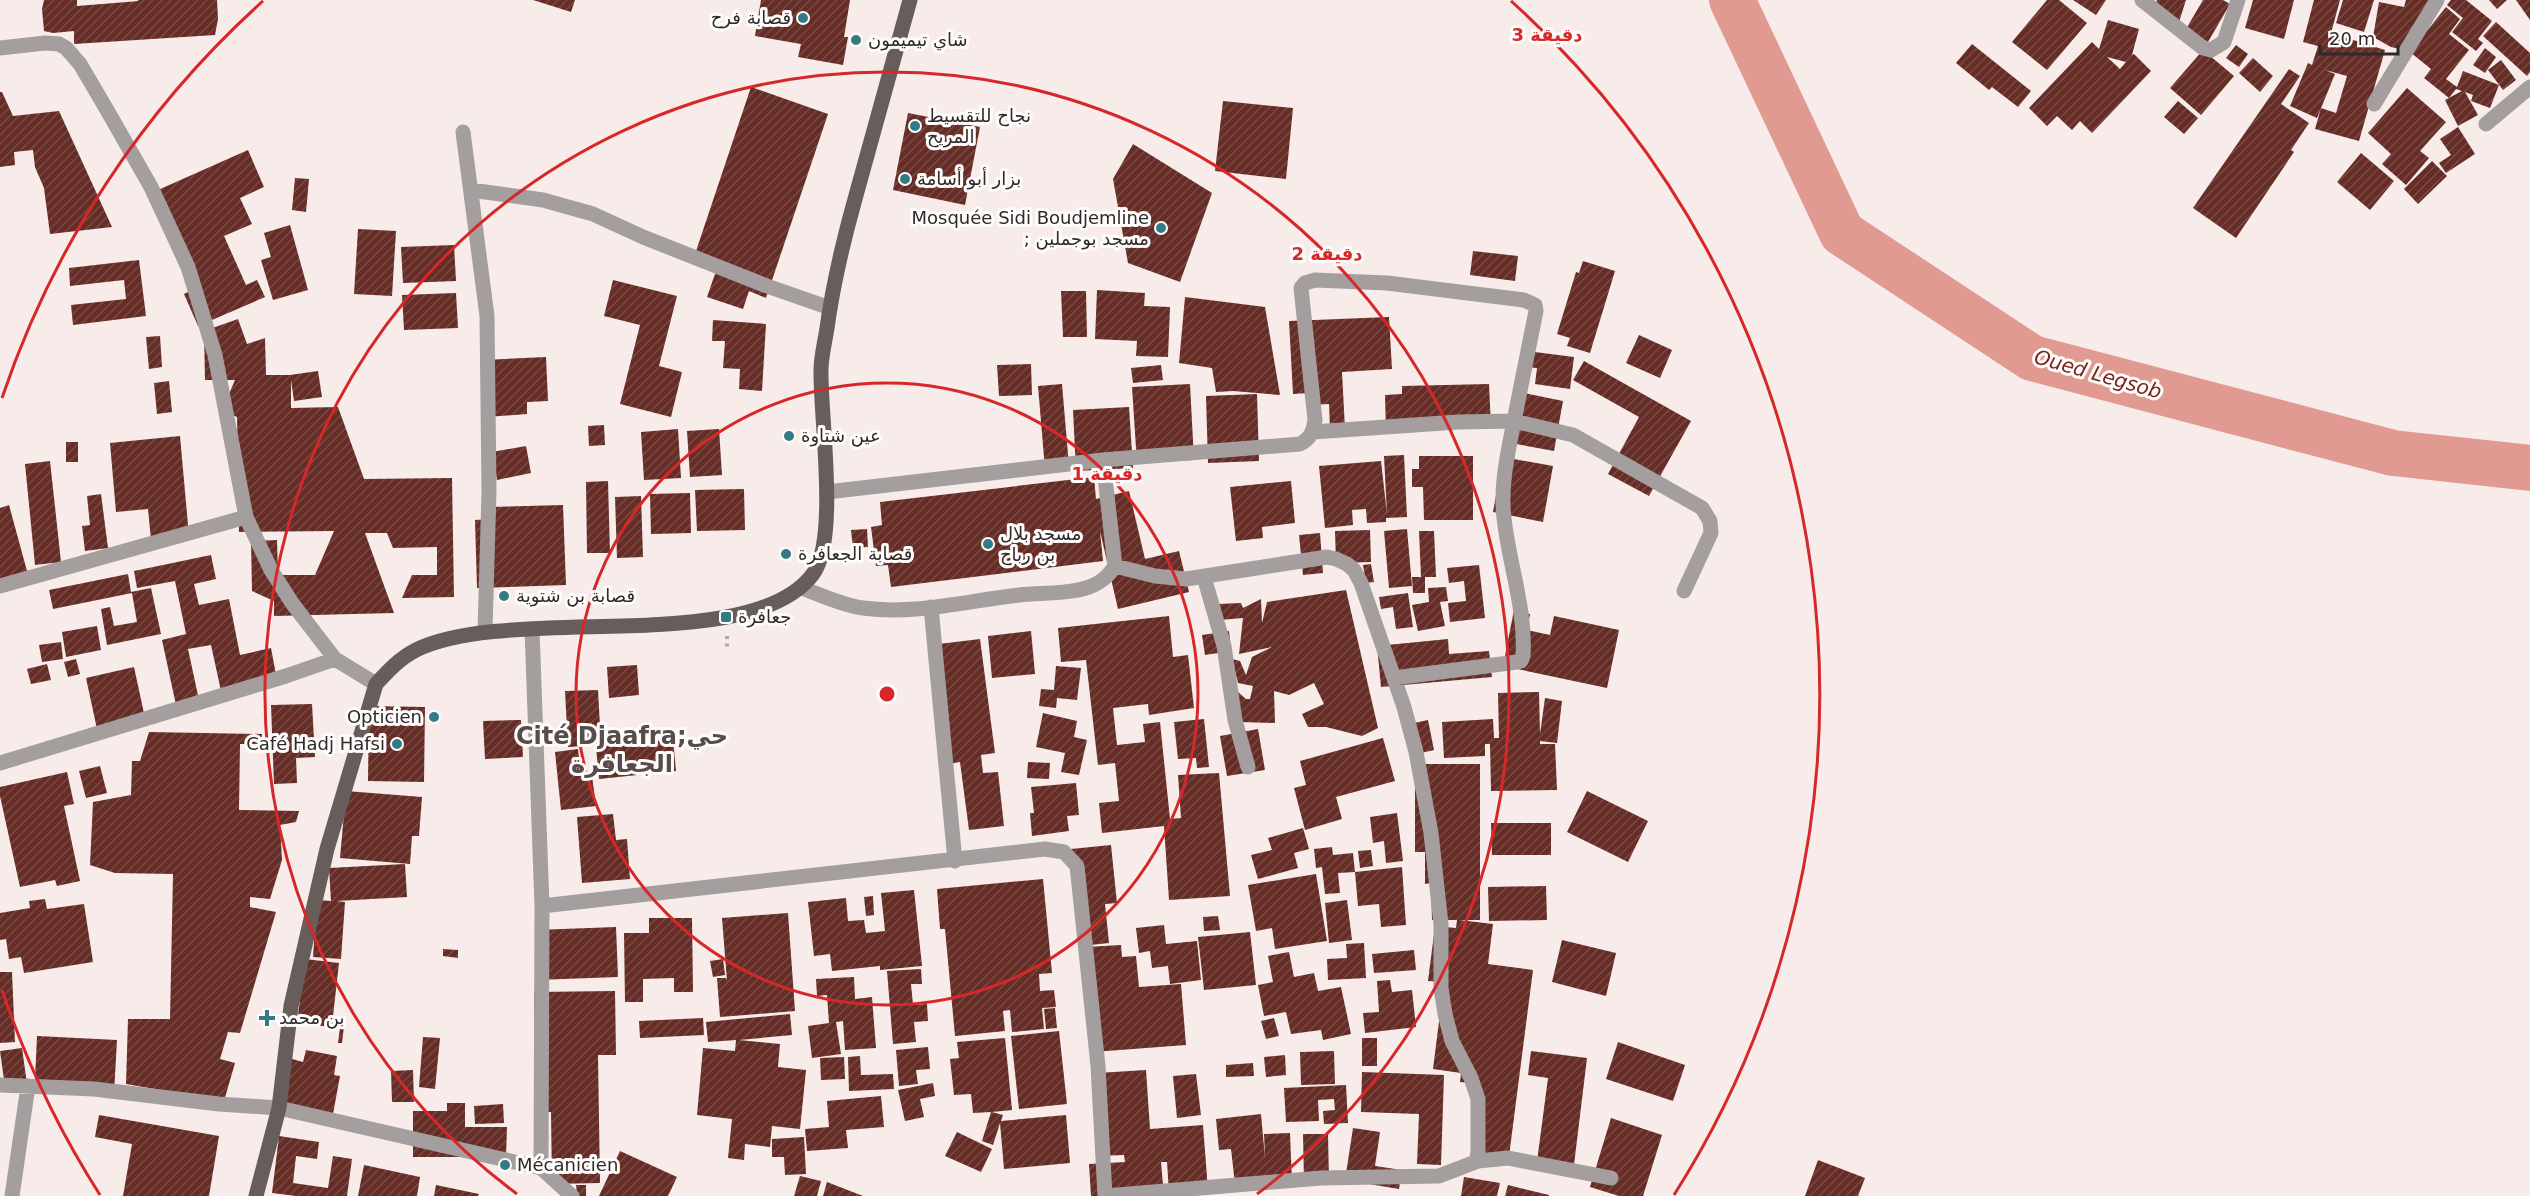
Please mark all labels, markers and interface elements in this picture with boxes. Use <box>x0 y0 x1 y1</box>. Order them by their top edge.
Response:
place label: قصابة فرح <box>711 7 791 29</box>
marker: قصابة فرح <box>796 11 810 25</box>
scale bar <box>2320 18 2398 56</box>
text: 3 دقيقة <box>1511 24 1583 45</box>
text: 20 m <box>2329 28 2375 49</box>
place label: شاي تيميمون <box>868 29 968 51</box>
marker: شاي تيميمون <box>849 33 863 47</box>
place label: نجاح للتقسيط المريح <box>927 105 1031 148</box>
marker: نجاح للتقسيط المريح <box>908 119 922 133</box>
place label: بزار أبو أسامة <box>917 167 1021 190</box>
marker: بزار أبو أسامة <box>898 172 912 186</box>
place label: Mosquée Sidi Boudjemline ; مسجد بوجملين <box>912 207 1149 250</box>
marker: Mosquée Sidi Boudjemline ; مسجد بوجملين <box>1154 221 1168 235</box>
text: 2 دقيقة <box>1291 243 1363 264</box>
water label: Oued Legsob <box>2032 344 2164 404</box>
place label: عين شتاوة <box>801 425 881 447</box>
marker: عين شتاوة <box>782 429 796 443</box>
text: 1 دقيقة <box>1071 463 1143 484</box>
place label: مسجد بلال بن رباح <box>1000 523 1081 566</box>
marker: مسجد بلال بن رباح <box>981 537 995 551</box>
place label: قصابة الجعافرة <box>798 543 912 565</box>
marker: قصابة الجعافرة <box>779 547 793 561</box>
place label: قصابة بن شتوية <box>516 585 635 607</box>
marker: قصابة بن شتوية <box>497 589 511 603</box>
place label: جعافرة <box>738 606 791 628</box>
marker: جعافرة <box>719 610 733 624</box>
centre of rings <box>877 684 897 704</box>
place label: Opticien <box>347 706 422 727</box>
marker: Opticien <box>427 710 441 724</box>
district label: Cité Djaafra;حي الجعافرة <box>516 722 728 778</box>
place label: Café Hadj Hafsi <box>246 733 385 754</box>
marker: Café Hadj Hafsi <box>390 737 404 751</box>
place label: بن محمد <box>279 1007 345 1029</box>
marker: بن محمد <box>260 1011 274 1025</box>
place label: Mécanicien <box>517 1154 618 1175</box>
marker: Mécanicien <box>498 1158 512 1172</box>

